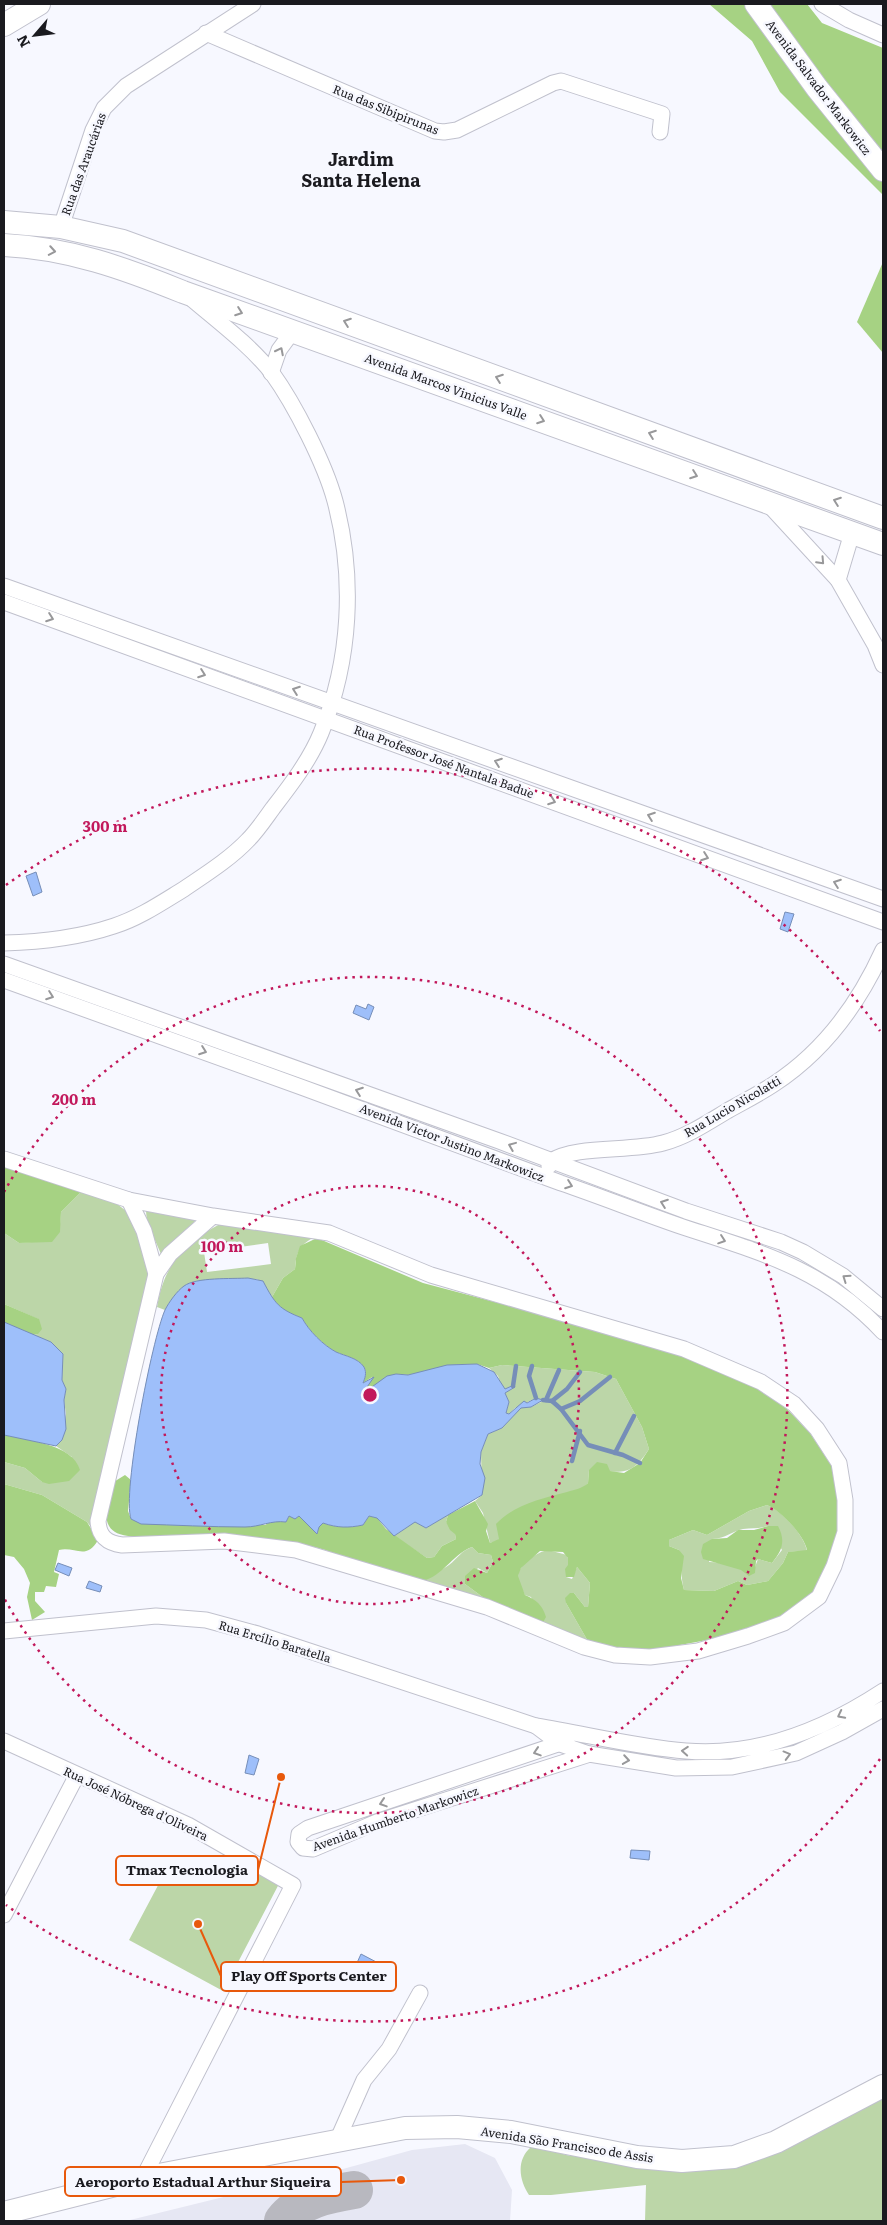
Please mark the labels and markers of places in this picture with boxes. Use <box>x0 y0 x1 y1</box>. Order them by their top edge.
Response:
centre of rings <box>361 1386 379 1404</box>
callout: Tmax Tecnologia <box>116 1856 258 1885</box>
callout: Play Off Sports Center <box>221 1962 396 1991</box>
callout: Aeroporto Estadual Arthur Siqueira <box>65 2167 341 2196</box>

